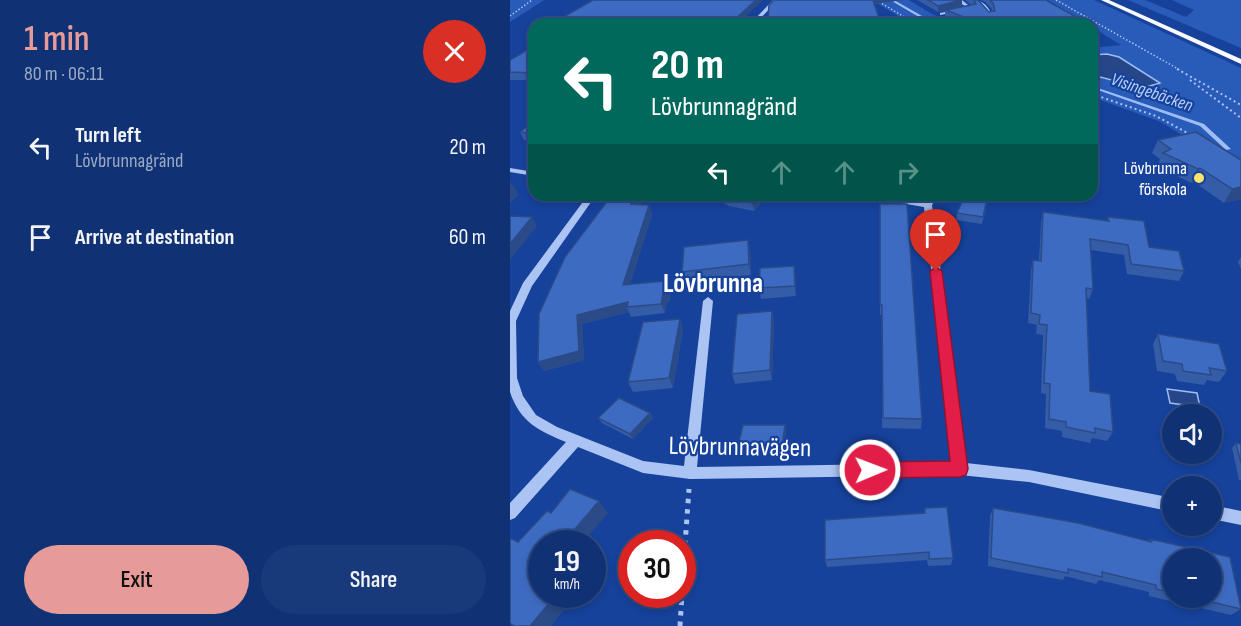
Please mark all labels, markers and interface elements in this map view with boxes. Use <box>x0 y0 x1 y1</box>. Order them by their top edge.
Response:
text: 1 min <box>24 18 89 61</box>
button: close <box>423 20 486 83</box>
text: 20 m <box>651 40 724 91</box>
icon: left <box>552 42 630 120</box>
text: 80 m · 06:11 <box>24 62 104 86</box>
water label: Visingebäcken <box>1108 69 1196 116</box>
text: Lövbrunnagränd <box>651 91 797 123</box>
text: Turn left <box>75 122 141 149</box>
icon: left <box>24 131 57 164</box>
text: 20 m <box>450 134 486 161</box>
text: Lövbrunnagränd <box>75 149 183 173</box>
icon: left <box>702 156 735 189</box>
icon: ahead <box>765 156 798 189</box>
icon: ahead <box>828 156 861 189</box>
icon: right <box>891 156 924 189</box>
place label: Lövbrunna förskola <box>1124 158 1187 200</box>
marker: Lövbrunna förskola <box>1192 171 1206 185</box>
pin <box>910 209 961 271</box>
icon: arrive <box>919 218 952 251</box>
icon: arrive <box>24 221 57 254</box>
text: Arrive at destination <box>75 224 234 251</box>
text: 60 m <box>449 224 486 251</box>
district label: Lövbrunna <box>663 268 763 300</box>
map controls <box>1162 404 1222 608</box>
button: sound <box>1162 404 1222 464</box>
street label: Lövbrunnavägen <box>668 431 812 464</box>
position arrow <box>838 438 902 502</box>
button: + <box>1162 476 1222 536</box>
speed limit sign: 30 <box>618 530 696 608</box>
text: 19 <box>554 544 580 580</box>
button: Exit <box>24 545 249 614</box>
button: Share <box>261 545 486 614</box>
button: − <box>1162 548 1222 608</box>
text: km/h <box>554 575 580 594</box>

